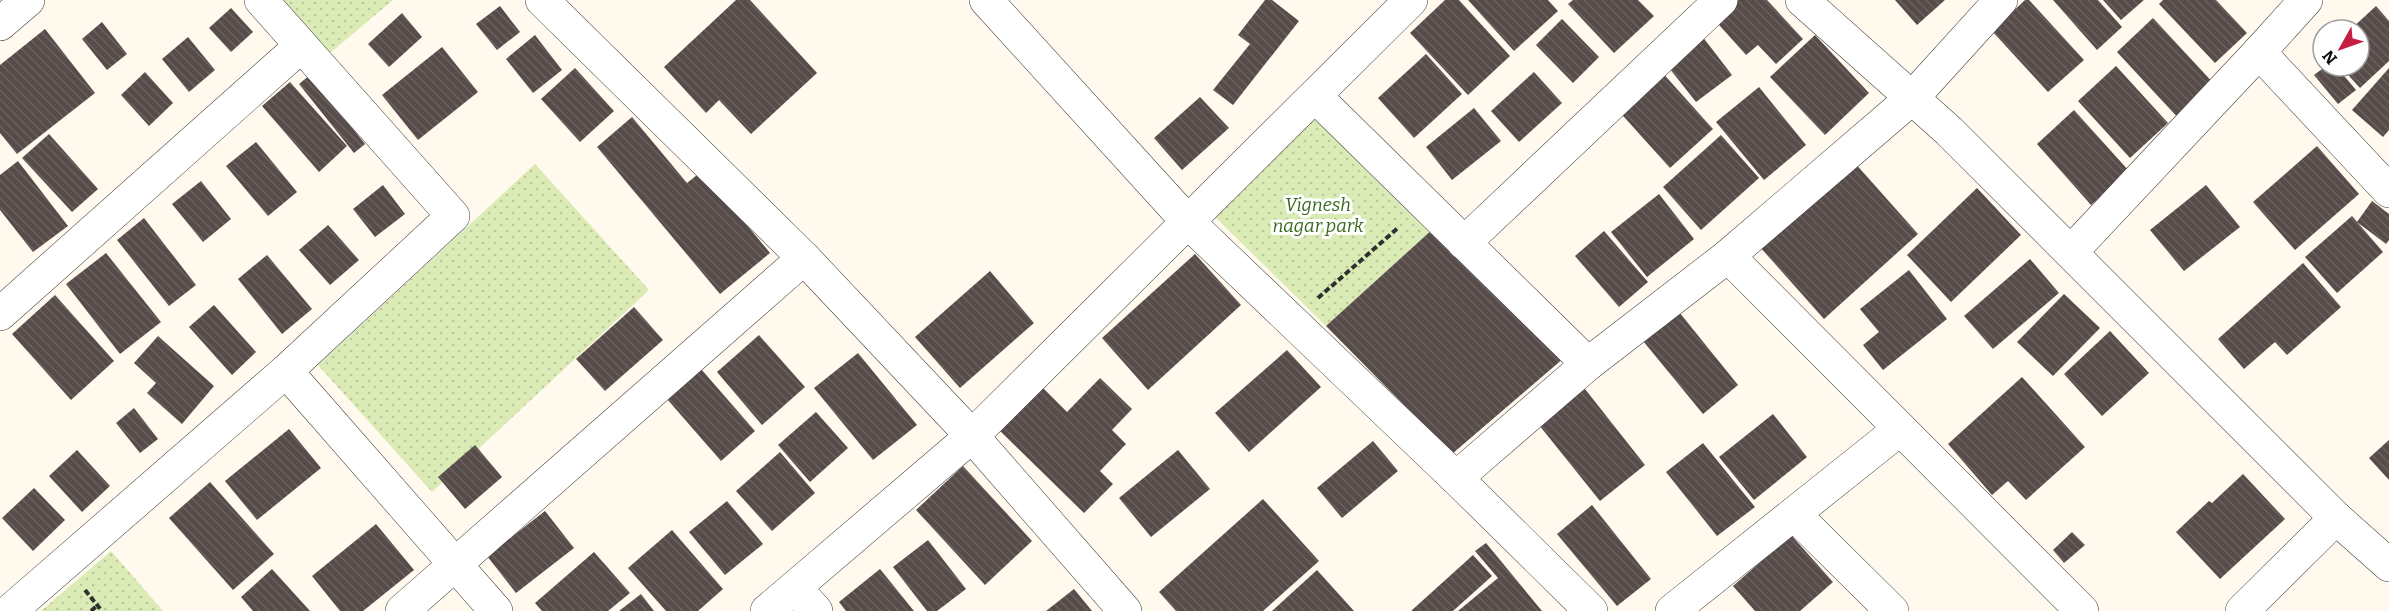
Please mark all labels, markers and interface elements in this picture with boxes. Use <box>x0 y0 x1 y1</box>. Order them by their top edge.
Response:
north arrow <box>2311 18 2371 78</box>
text: N <box>2319 46 2341 68</box>
park label: Vignesh nagar park <box>1272 194 1364 237</box>

